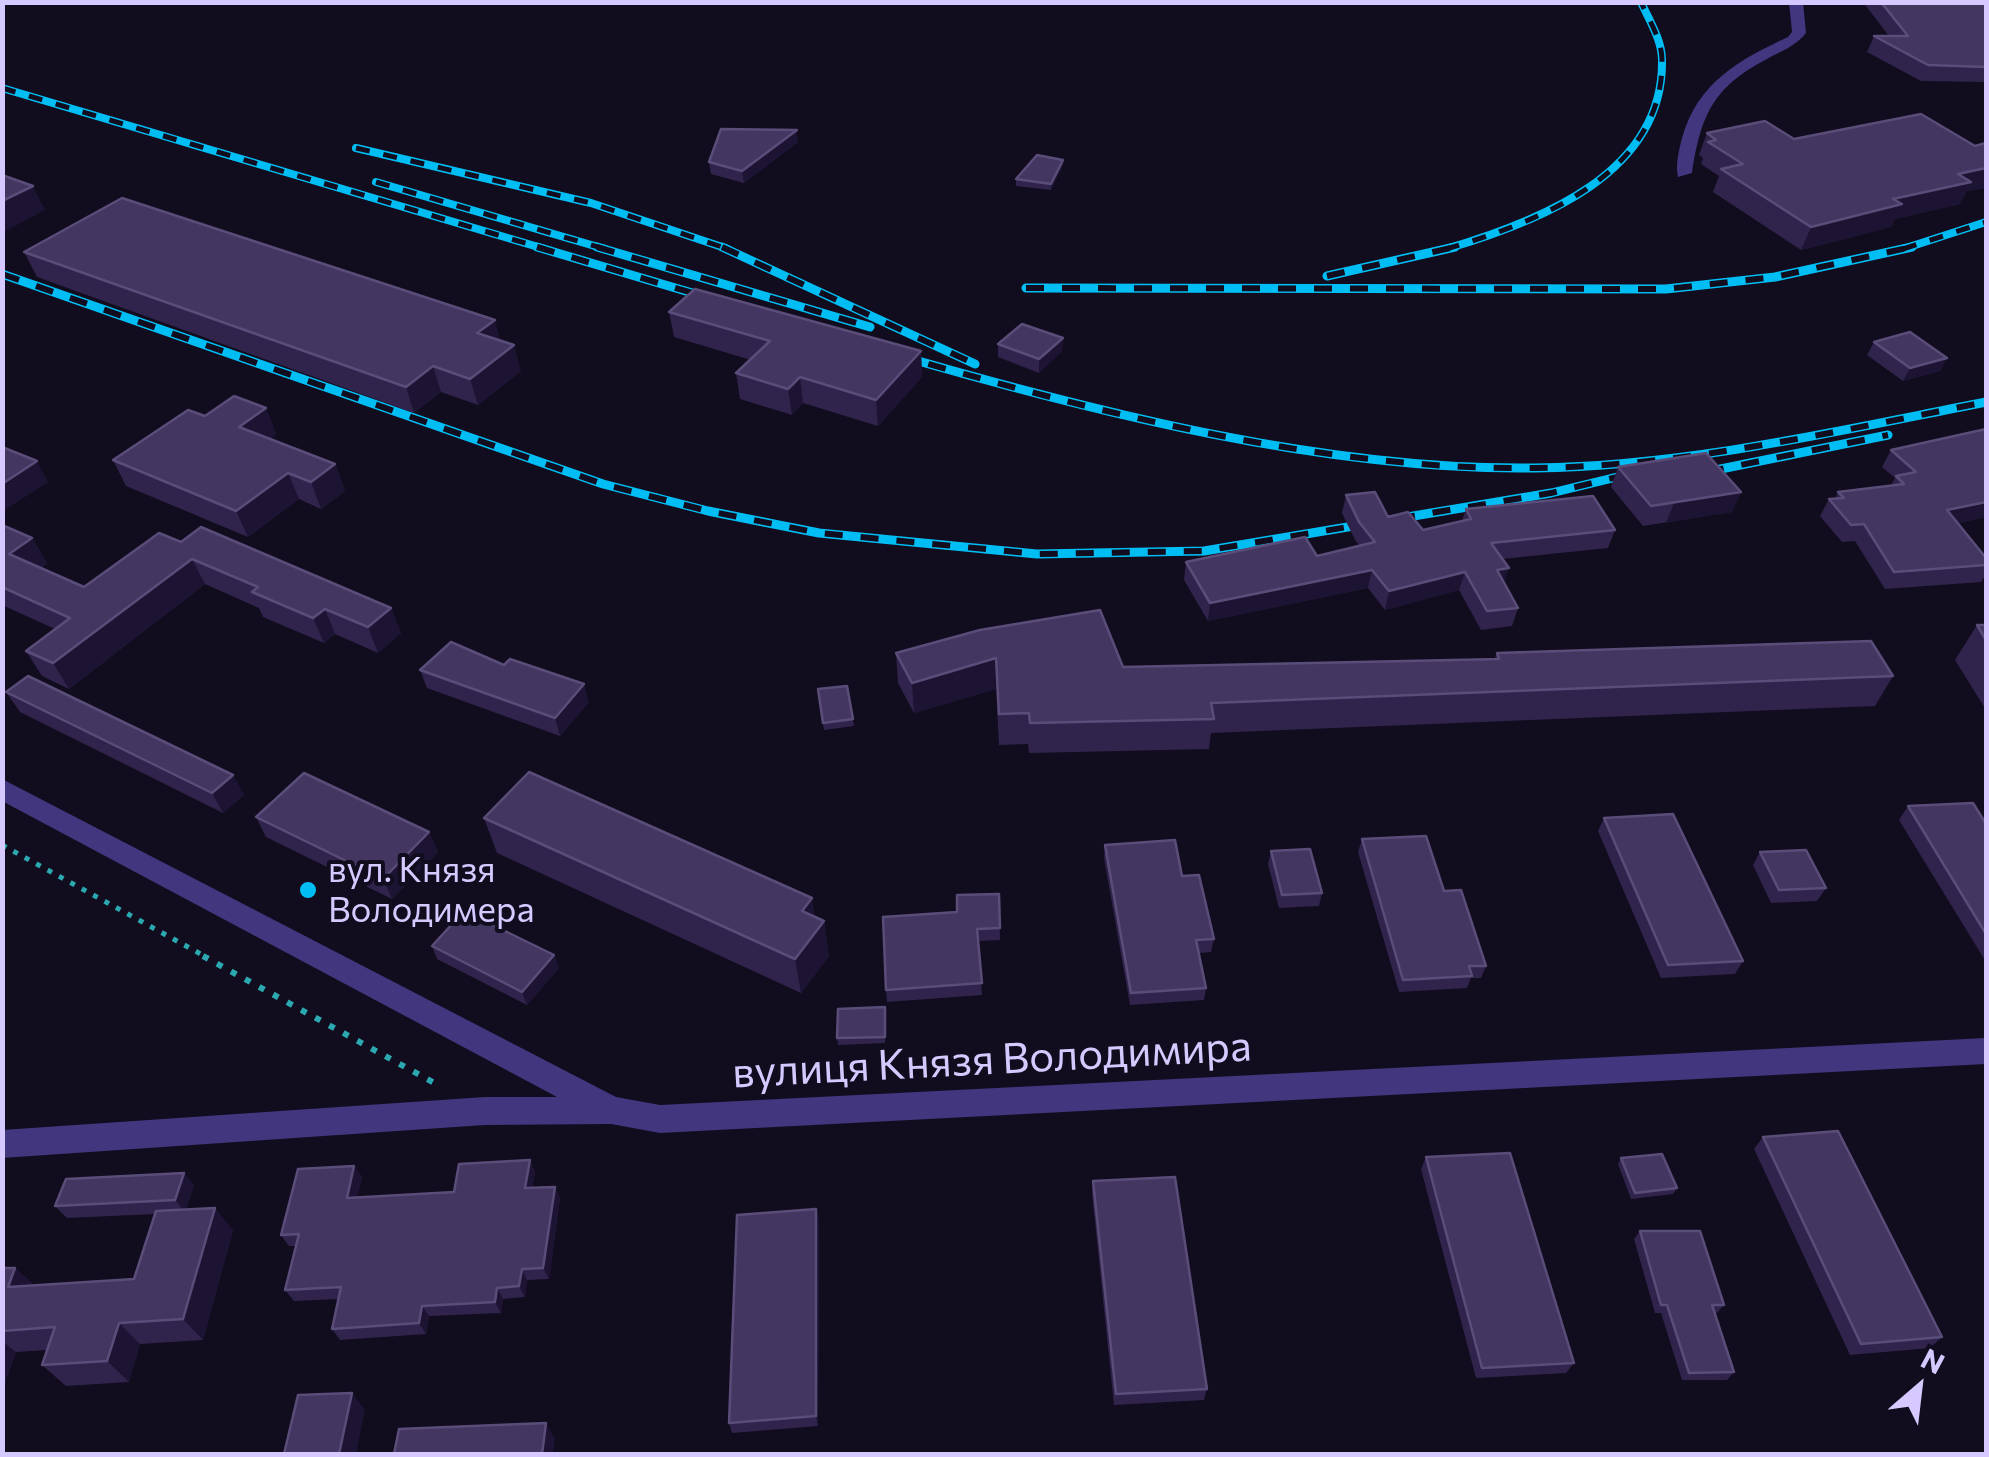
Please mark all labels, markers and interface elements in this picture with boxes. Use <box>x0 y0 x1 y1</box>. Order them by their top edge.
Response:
place label: вул. Князя Володимера <box>328 849 535 931</box>
marker: вул. Князя Володимера <box>297 879 319 901</box>
street label: вулиця Князя Володимира <box>731 1021 1253 1099</box>
north arrow <box>1869 1337 1969 1437</box>
text: N <box>1916 1341 1950 1380</box>

